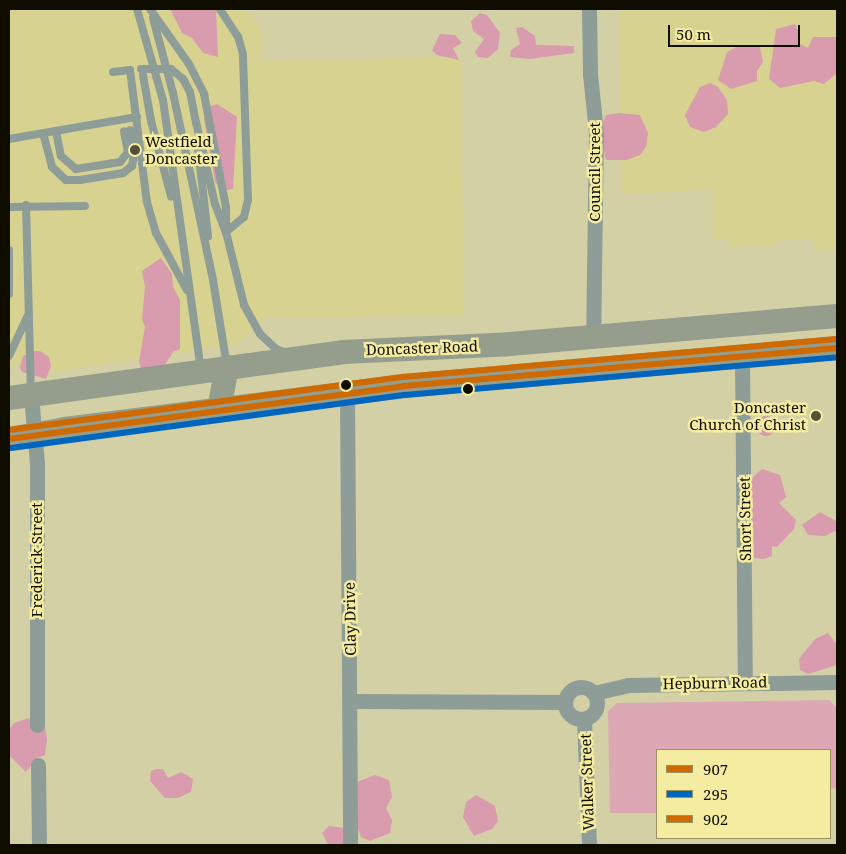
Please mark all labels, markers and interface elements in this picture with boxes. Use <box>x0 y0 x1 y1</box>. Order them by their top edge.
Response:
scale bar <box>671 15 804 47</box>
text: 50 m <box>676 24 711 44</box>
street label: Council Street <box>586 122 604 222</box>
place label: Westfield Doncaster <box>145 132 217 167</box>
marker: Westfield Doncaster <box>129 144 141 156</box>
street label: Doncaster Road <box>366 337 478 359</box>
unlabelled marker <box>341 380 351 390</box>
unlabelled marker <box>463 384 473 394</box>
place label: Doncaster Church of Christ <box>689 398 806 433</box>
marker: Doncaster Church of Christ <box>810 410 822 422</box>
street label: Short Street <box>735 477 755 561</box>
street label: Frederick Street <box>28 503 46 617</box>
street label: Clay Drive <box>340 582 360 656</box>
street label: Hepburn Road <box>663 673 767 693</box>
street label: Walker Street <box>576 733 598 831</box>
legend <box>656 749 831 839</box>
text: 907 <box>703 759 728 779</box>
text: 295 <box>703 784 728 804</box>
text: 902 <box>703 809 728 829</box>

